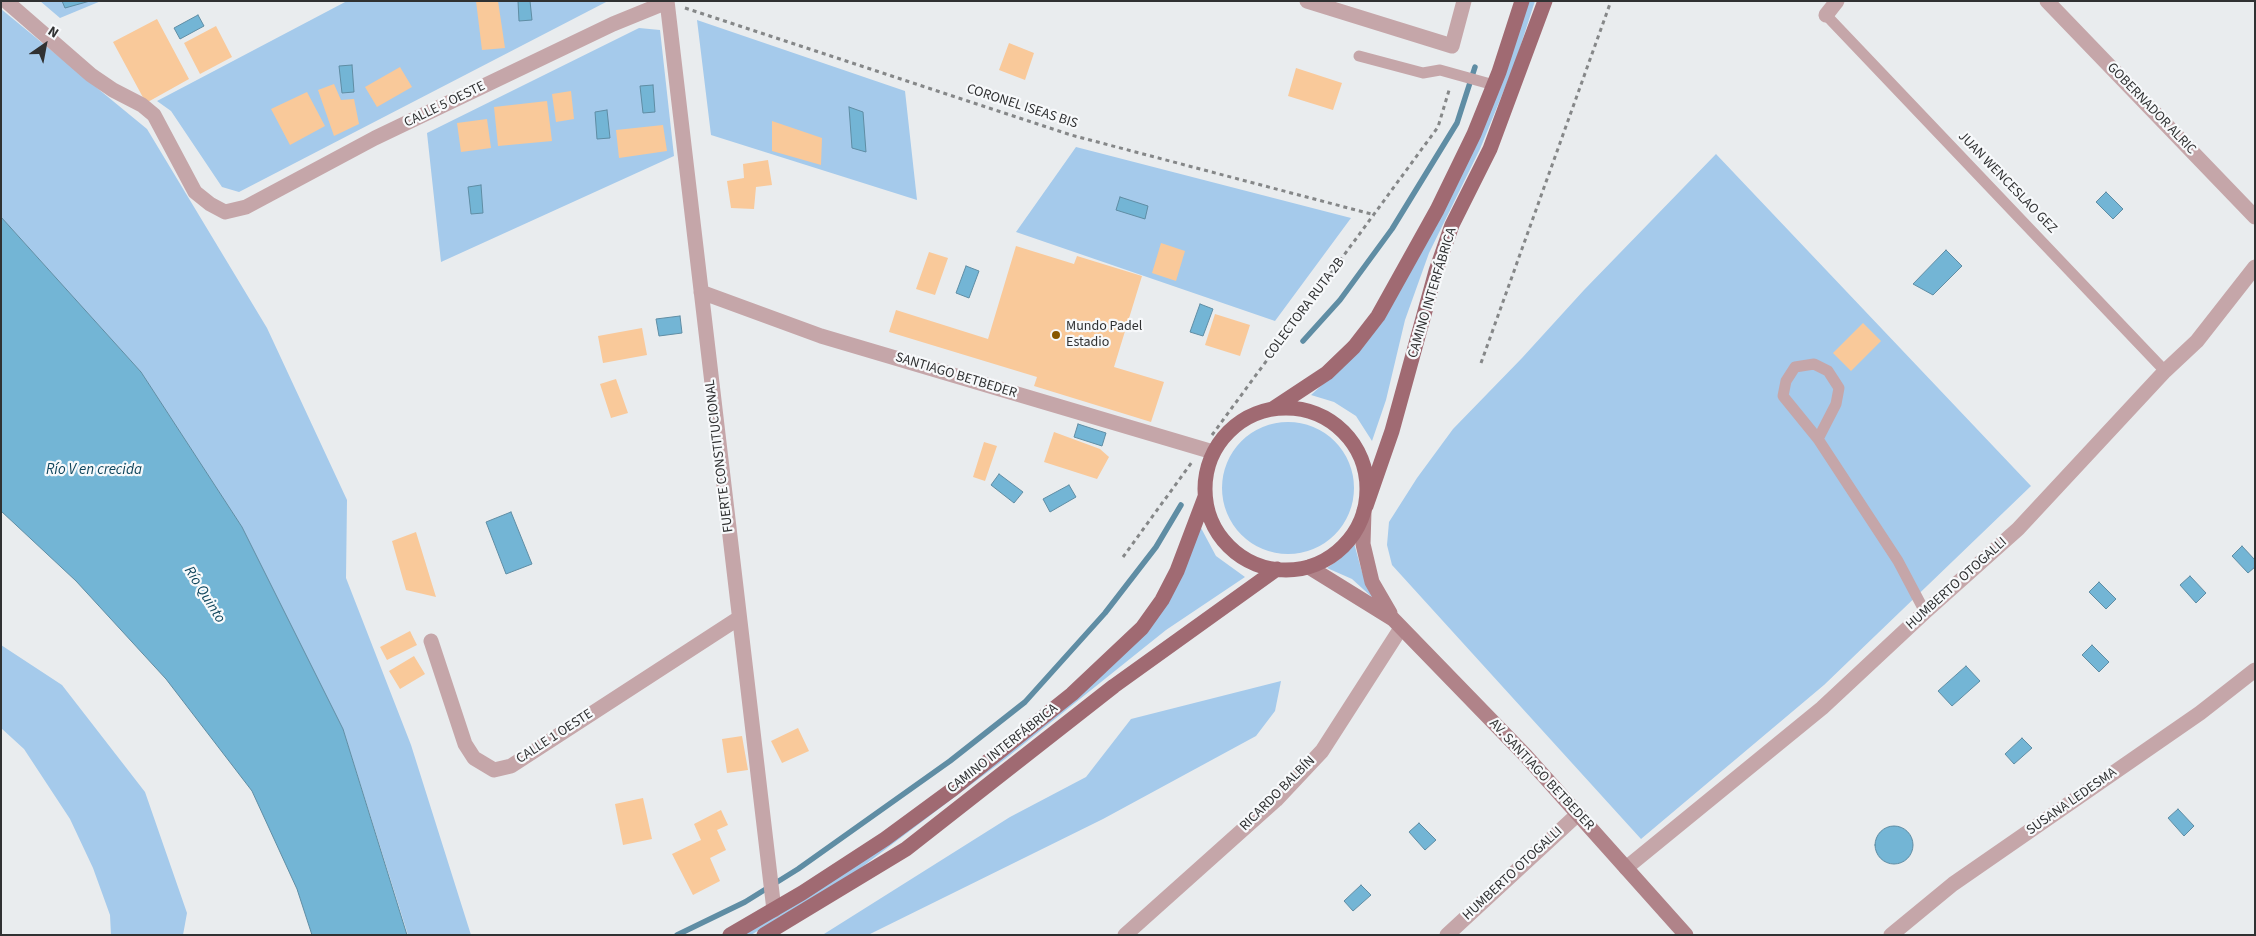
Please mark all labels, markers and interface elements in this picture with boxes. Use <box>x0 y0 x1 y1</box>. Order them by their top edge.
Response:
north arrow <box>20 20 70 70</box>
text: N <box>44 21 63 43</box>
street label: GOBERNADOR ALRIC <box>2103 60 2199 158</box>
street label: CALLE 5 OESTE <box>402 78 488 132</box>
street label: CORONEL ISEAS BIS <box>964 81 1080 133</box>
street label: JUAN WENCESLAO GEZ <box>1954 129 2060 237</box>
street label: CAMINO INTERFÁBRICA <box>1405 226 1461 360</box>
street label: COLECTORA RUTA 2B <box>1261 255 1349 363</box>
place label: Mundo Padel Estadio <box>1066 319 1142 352</box>
marker: Mundo Padel Estadio <box>1050 329 1062 341</box>
street label: SANTIAGO BETBEDER <box>893 350 1019 402</box>
street label: FUERTE CONSTITUCIONAL <box>702 379 738 533</box>
water label: Río V en crecida <box>46 462 142 480</box>
street label: HUMBERTO OTOGALLI <box>1903 534 2011 634</box>
water label: Río Quinto <box>179 563 229 627</box>
street label: CAMINO INTERFÁBRICA <box>944 701 1062 797</box>
street label: CALLE 1 OESTE <box>514 706 596 768</box>
street label: AV. SANTIAGO BETBEDER <box>1485 716 1597 834</box>
street label: RICARDO BALBÍN <box>1237 753 1319 835</box>
street label: SUSANA LEDESMA <box>2024 765 2120 839</box>
street label: HUMBERTO OTOGALLI <box>1460 824 1566 924</box>

